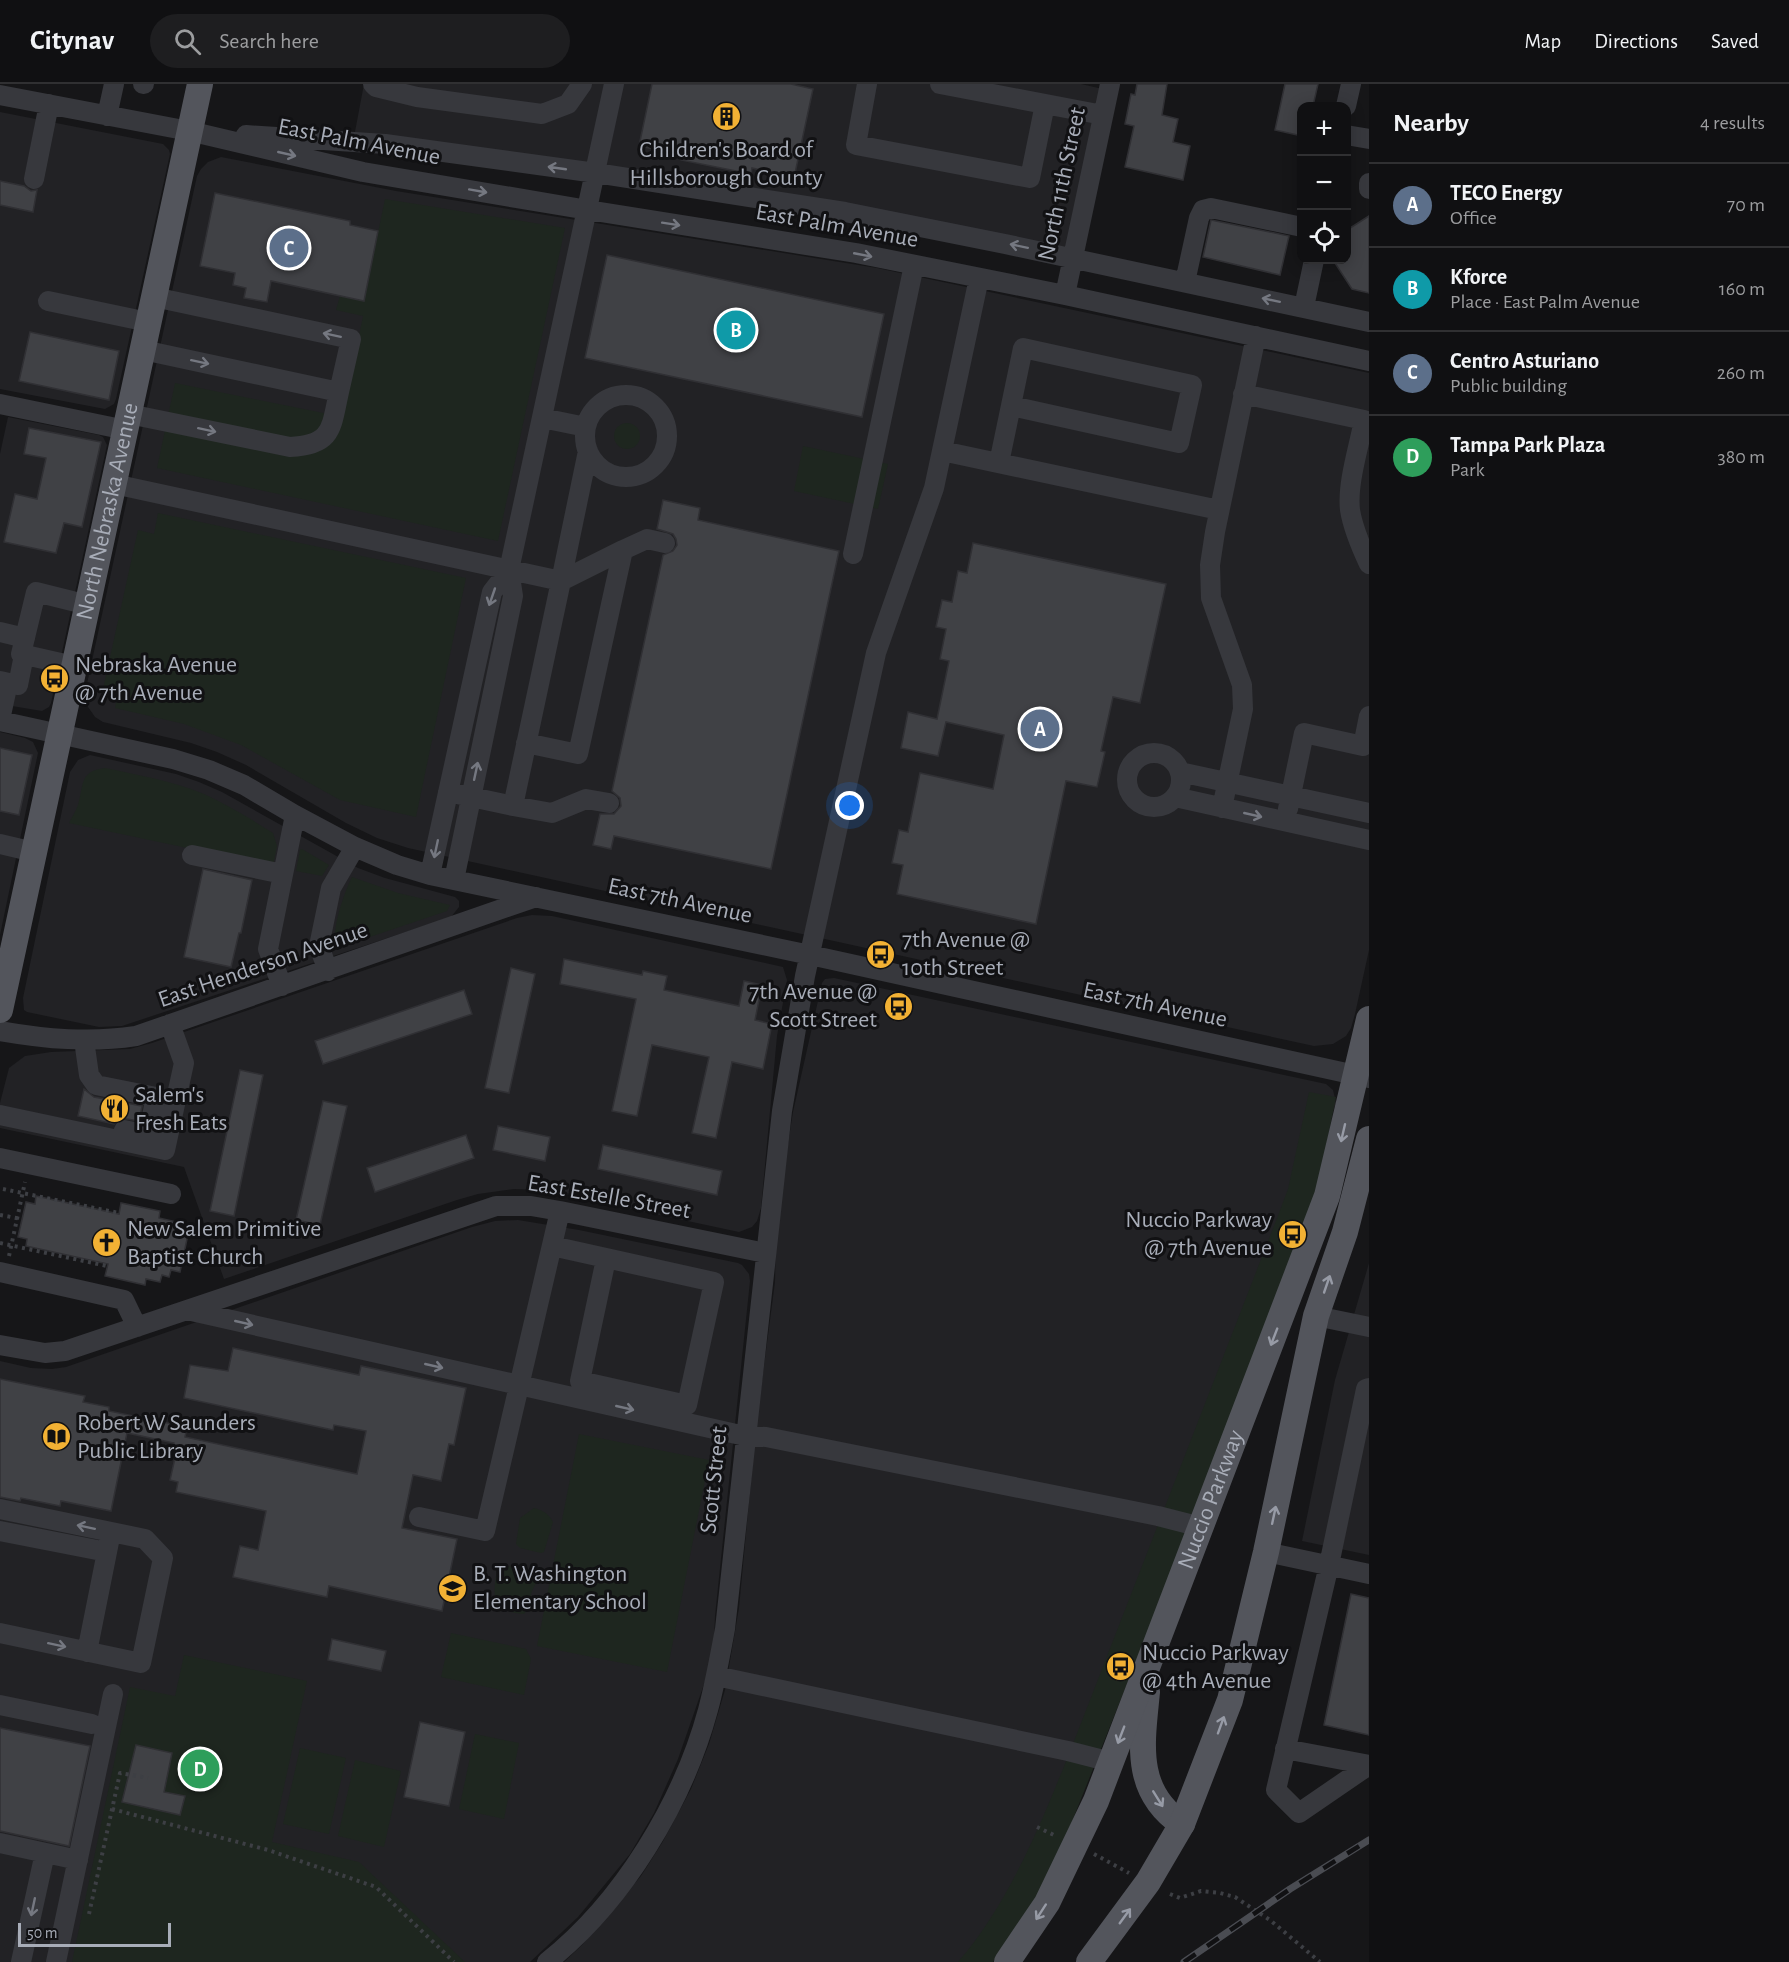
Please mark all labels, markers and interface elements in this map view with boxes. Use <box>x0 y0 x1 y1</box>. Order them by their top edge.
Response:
search box <box>150 14 570 68</box>
icon: search <box>171 25 204 58</box>
text: Citynav <box>30 27 114 55</box>
text: Search here <box>219 30 319 52</box>
text: Map <box>1525 31 1561 52</box>
text: Directions <box>1594 31 1678 52</box>
text: Saved <box>1711 31 1759 52</box>
building icon: Children's Board of Hillsborough County <box>710 101 742 133</box>
map controls <box>1297 102 1351 264</box>
button: + <box>1297 102 1351 156</box>
street label: North 11th Street <box>1034 105 1090 263</box>
text: Nearby <box>1393 110 1469 136</box>
text: 4 results <box>1700 113 1765 133</box>
street label: East Palm Avenue <box>276 115 442 169</box>
place label: Children's Board of Hillsborough County <box>630 138 822 190</box>
one-way arrow <box>277 149 296 160</box>
button: − <box>1297 156 1351 210</box>
one-way arrow <box>548 162 568 173</box>
text: TECO Energy <box>1450 182 1562 204</box>
one-way arrow <box>468 186 488 197</box>
text: A <box>1407 195 1419 215</box>
text: 70 m <box>1727 195 1765 215</box>
street label: East Palm Avenue <box>754 200 920 252</box>
text: Office <box>1450 208 1497 228</box>
button: locate <box>1297 210 1351 264</box>
one-way arrow <box>660 218 680 229</box>
pin: C <box>270 226 308 270</box>
one-way arrow <box>1009 240 1029 251</box>
one-way arrow <box>853 250 872 261</box>
text: Kforce <box>1450 266 1507 288</box>
text: B <box>1407 279 1418 299</box>
text: 160 m <box>1719 279 1765 299</box>
text: Place · East Palm Avenue <box>1450 292 1640 312</box>
one-way arrow <box>1262 294 1281 305</box>
pin: B <box>716 308 756 352</box>
one-way arrow <box>322 329 342 340</box>
text: Centro Asturiano <box>1450 350 1599 372</box>
one-way arrow <box>189 357 209 368</box>
text: C <box>1407 363 1418 383</box>
text: 260 m <box>1717 363 1765 383</box>
text: Public building <box>1450 376 1567 396</box>
street label: North Nebraska Avenue <box>73 401 143 622</box>
one-way arrow <box>197 425 216 436</box>
text: Tampa Park Plaza <box>1450 434 1605 456</box>
text: D <box>1406 447 1419 467</box>
text: 380 m <box>1717 447 1765 467</box>
text: Park <box>1450 460 1485 480</box>
one-way arrow <box>486 587 497 606</box>
place label: Nebraska Avenue @ 7th Avenue <box>75 653 237 705</box>
bus stop icon: Nebraska Avenue @ 7th Avenue <box>38 663 70 695</box>
pin: A <box>1020 706 1060 752</box>
one-way arrow <box>471 762 483 781</box>
your location <box>835 791 864 820</box>
one-way arrow <box>1243 809 1262 821</box>
one-way arrow <box>430 839 441 858</box>
street label: East 7th Avenue <box>606 874 754 928</box>
street label: East Henderson Avenue <box>155 918 371 1012</box>
place label: 7th Avenue @ 10th Street <box>902 928 1030 980</box>
bus stop icon: 7th Avenue @ 10th Street <box>865 938 897 970</box>
street label: East 7th Avenue <box>1081 978 1229 1032</box>
place label: 7th Avenue @ Scott Street <box>749 980 877 1032</box>
bus stop icon: 7th Avenue @ Scott Street <box>882 990 914 1022</box>
place label: Salem's Fresh Eats <box>135 1083 227 1135</box>
restaurant icon: Salem's Fresh Eats <box>98 1093 130 1125</box>
one-way arrow <box>1337 1122 1348 1142</box>
street label: East Estelle Street <box>526 1171 693 1223</box>
place label: Nuccio Parkway @ 7th Avenue <box>1125 1208 1272 1260</box>
place label: New Salem Primitive Baptist Church <box>127 1217 321 1269</box>
bus stop icon: Nuccio Parkway @ 7th Avenue <box>1277 1218 1309 1250</box>
church icon: New Salem Primitive Baptist Church <box>90 1227 122 1259</box>
one-way arrow <box>1322 1276 1333 1294</box>
one-way arrow <box>234 1318 253 1329</box>
one-way arrow <box>1267 1327 1278 1346</box>
one-way arrow <box>425 1360 444 1372</box>
one-way arrow <box>615 1403 634 1415</box>
place label: Robert W Saunders Public Library <box>77 1411 256 1463</box>
library icon: Robert W Saunders Public Library <box>40 1421 72 1453</box>
street label: Scott Street <box>696 1425 732 1535</box>
street label: Nuccio Parkway <box>1174 1427 1248 1572</box>
one-way arrow <box>1268 1506 1280 1525</box>
one-way arrow <box>77 1521 97 1532</box>
place label: B. T. Washington Elementary School <box>473 1562 647 1614</box>
school or university icon: B. T. Washington Elementary School <box>436 1572 468 1604</box>
one-way arrow <box>48 1640 67 1652</box>
place label: Nuccio Parkway @ 4th Avenue <box>1142 1641 1289 1693</box>
bus stop icon: Nuccio Parkway @ 4th Avenue <box>1105 1651 1137 1683</box>
one-way arrow <box>1216 1716 1227 1734</box>
one-way arrow <box>1115 1725 1126 1744</box>
pin: D <box>180 1746 220 1792</box>
one-way arrow <box>1151 1791 1164 1808</box>
one-way arrow <box>27 1897 38 1917</box>
one-way arrow <box>1035 1904 1047 1920</box>
one-way arrow <box>1119 1908 1131 1924</box>
scale bar <box>18 1920 171 1948</box>
text: 50 m <box>27 1925 58 1941</box>

